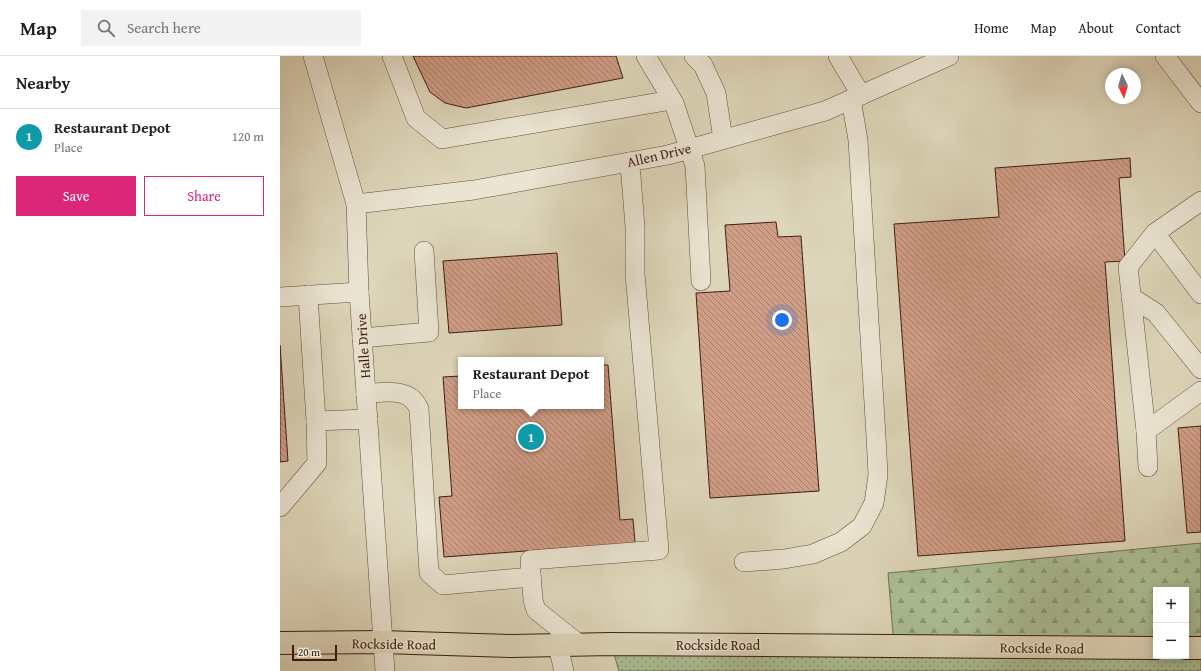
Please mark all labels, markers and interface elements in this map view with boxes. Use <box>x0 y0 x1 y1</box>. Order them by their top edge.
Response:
search box <box>81 10 361 46</box>
text: Map <box>20 14 57 42</box>
icon: search <box>95 17 117 39</box>
text: Search here <box>127 17 201 38</box>
text: Home <box>974 18 1009 38</box>
text: Map <box>1031 18 1056 38</box>
text: About <box>1078 18 1114 38</box>
text: Contact <box>1136 18 1181 38</box>
north arrow <box>1105 68 1141 104</box>
text: Nearby <box>16 70 70 95</box>
text: Restaurant Depot <box>54 117 171 138</box>
text: 1 <box>26 127 32 146</box>
text: 120 m <box>232 127 264 146</box>
text: Place <box>54 138 83 157</box>
street label: Allen Drive <box>625 138 693 172</box>
button: Save <box>16 176 136 216</box>
button: Share <box>144 176 264 216</box>
your location <box>772 310 792 330</box>
street label: Halle Drive <box>351 313 375 379</box>
popup <box>458 357 604 409</box>
text: Restaurant Depot <box>473 363 589 384</box>
text: Place <box>473 384 501 403</box>
pin: 1 <box>518 422 544 452</box>
map controls <box>1153 587 1189 659</box>
button: + <box>1153 587 1189 623</box>
button: − <box>1153 623 1189 659</box>
street label: Rockside Road <box>352 633 437 655</box>
street label: Rockside Road <box>676 635 761 655</box>
street label: Rockside Road <box>1000 637 1085 659</box>
scale bar <box>292 643 337 662</box>
text: 20 m <box>298 644 320 660</box>

